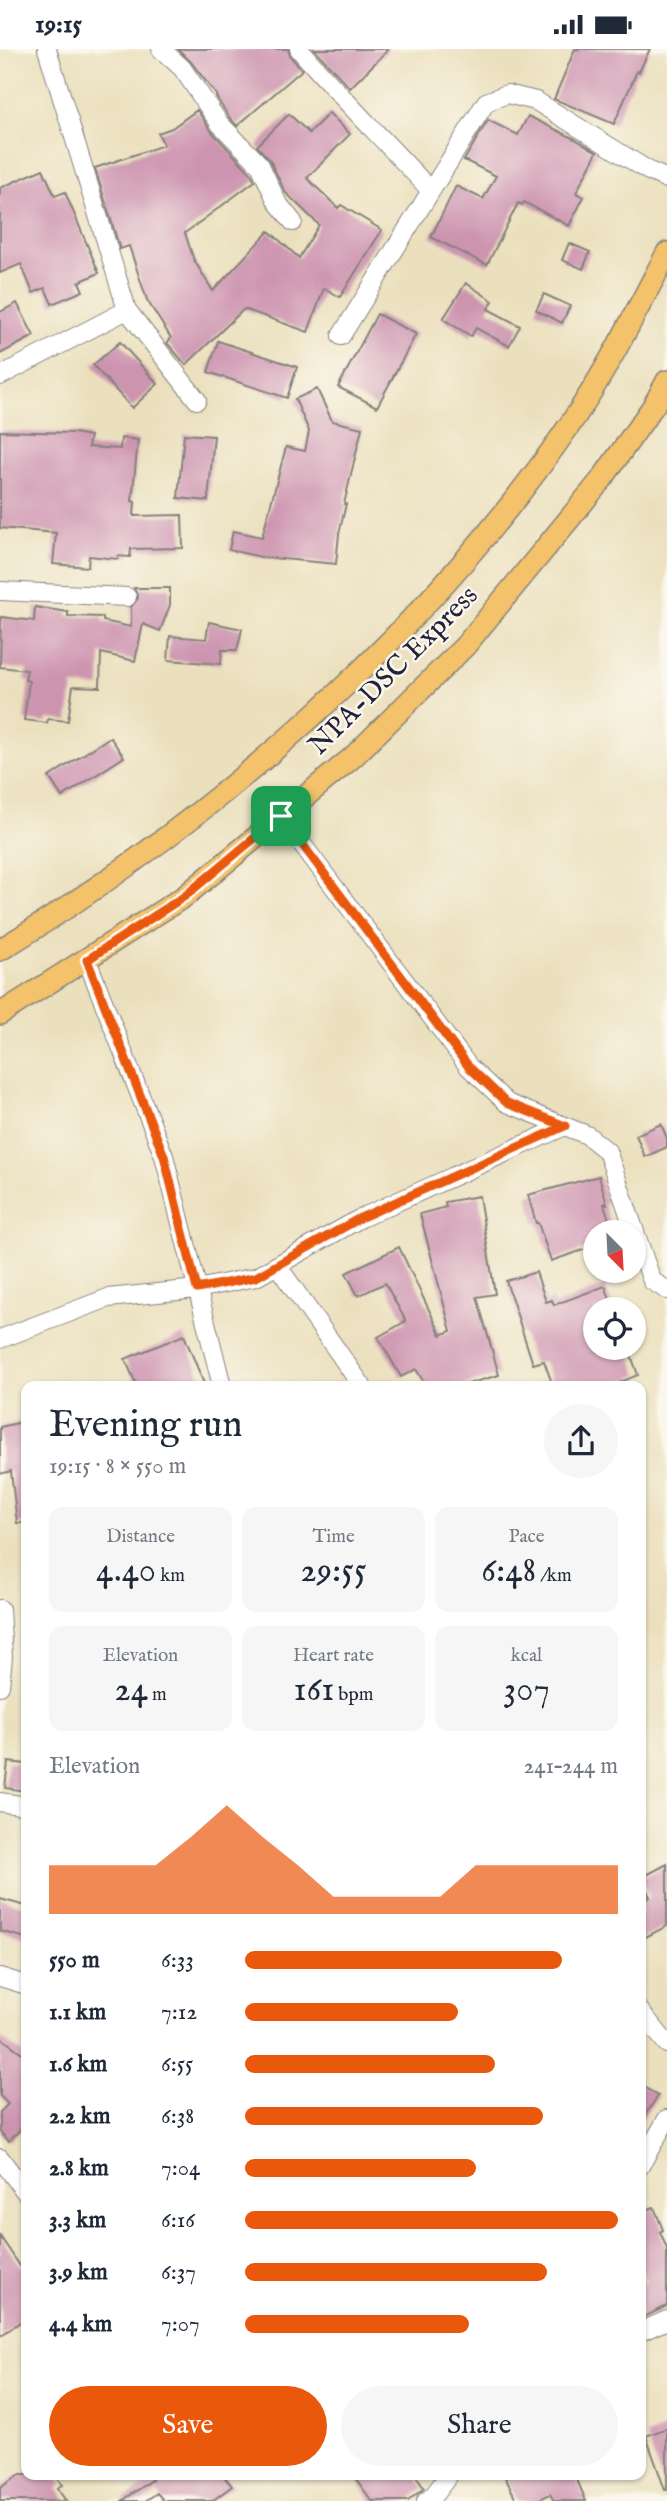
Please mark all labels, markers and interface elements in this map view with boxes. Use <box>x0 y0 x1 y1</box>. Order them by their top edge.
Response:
text: 19:15 <box>35 8 82 41</box>
street label: NPA-DSC Express <box>302 579 486 763</box>
pin <box>251 786 311 846</box>
icon: arrive <box>262 797 300 835</box>
north arrow <box>583 1220 646 1283</box>
map controls <box>583 1220 646 1360</box>
button: locate <box>583 1297 646 1360</box>
text: Evening run <box>49 1402 243 1450</box>
button: share <box>544 1404 618 1478</box>
text: 19:15 · 8 × 550 m <box>49 1452 186 1481</box>
text: Distance <box>106 1525 175 1549</box>
text: Time <box>312 1525 355 1549</box>
text: Pace <box>509 1525 544 1549</box>
text: 4.40 <box>96 1549 156 1594</box>
text: 29:55 <box>300 1549 367 1594</box>
text: 6:48 <box>481 1549 536 1594</box>
text: km <box>156 1564 185 1588</box>
text: /km <box>536 1564 572 1588</box>
text: Elevation <box>103 1644 178 1668</box>
text: Heart rate <box>293 1644 374 1668</box>
text: kcal <box>511 1644 542 1668</box>
text: 24 <box>114 1668 148 1713</box>
text: 161 <box>294 1668 334 1713</box>
text: 307 <box>503 1668 550 1713</box>
text: m <box>148 1683 167 1707</box>
text: bpm <box>334 1683 373 1707</box>
text: Elevation <box>49 1752 140 1781</box>
text: 241–244 m <box>524 1752 618 1781</box>
text: 550 m <box>49 1946 100 1975</box>
text: 6:33 <box>161 1946 194 1975</box>
text: 1.1 km <box>49 1998 106 2027</box>
text: 7:12 <box>161 1998 197 2027</box>
text: 1.6 km <box>49 2050 107 2079</box>
text: 6:55 <box>161 2050 193 2079</box>
text: 2.2 km <box>49 2102 111 2131</box>
text: 6:38 <box>161 2102 194 2131</box>
text: 2.8 km <box>49 2154 109 2183</box>
text: 7:04 <box>161 2154 200 2183</box>
text: 3.3 km <box>49 2206 106 2235</box>
text: 6:16 <box>161 2206 195 2235</box>
text: 3.9 km <box>49 2258 108 2287</box>
text: 6:37 <box>161 2258 196 2287</box>
text: 4.4 km <box>49 2310 112 2339</box>
text: 7:07 <box>161 2310 200 2339</box>
button: Save <box>49 2386 327 2466</box>
button: Share <box>341 2386 618 2466</box>

